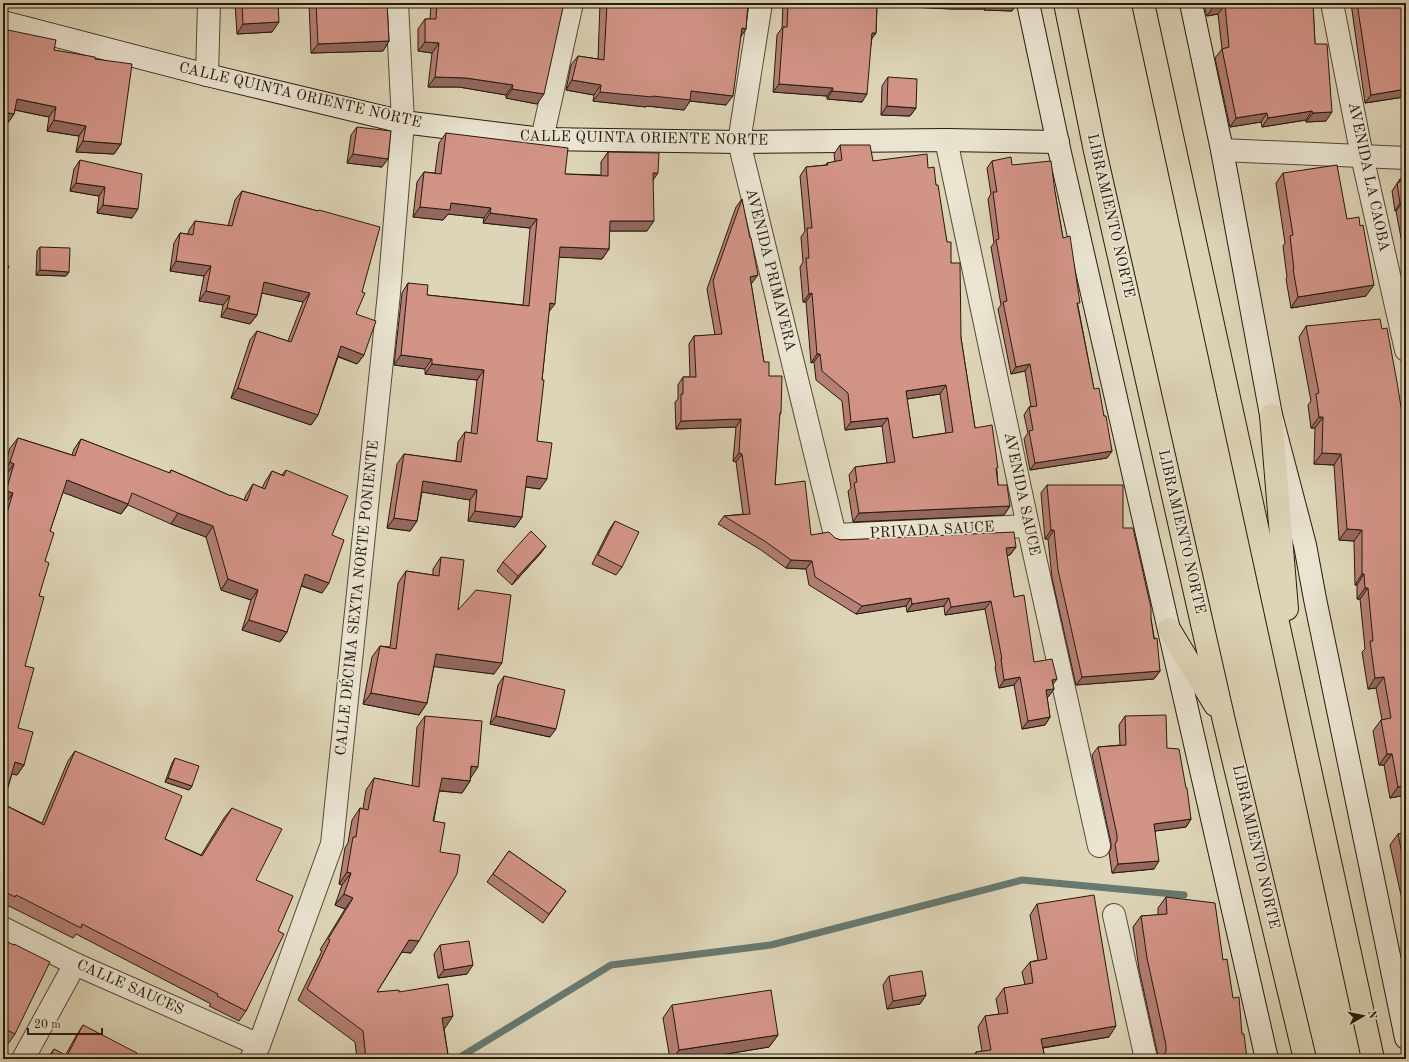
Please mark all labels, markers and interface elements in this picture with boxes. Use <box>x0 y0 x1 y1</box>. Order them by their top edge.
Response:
street label: CALLE QUINTA ORIENTE NORTE <box>177 61 423 131</box>
street label: AVENIDA LA CAOBA <box>1345 101 1391 254</box>
street label: CALLE QUINTA ORIENTE NORTE <box>520 129 768 149</box>
street label: LIBRAMIENTO NORTE <box>1084 132 1136 300</box>
street label: AVENIDA PRIMAVERA <box>742 187 798 354</box>
street label: AVENIDA SAUCE <box>1001 431 1041 557</box>
street label: CALLE DÉCIMA SEXTA NORTE PONIENTE <box>331 439 382 756</box>
street label: LIBRAMIENTO NORTE <box>1155 448 1207 616</box>
street label: PRIVADA SAUCE <box>869 520 995 542</box>
street label: LIBRAMIENTO NORTE <box>1229 763 1281 931</box>
street label: CALLE SAUCES <box>74 958 186 1018</box>
north arrow <box>1343 996 1383 1036</box>
scale bar <box>28 1010 102 1036</box>
text: N <box>1365 1010 1378 1020</box>
text: 20 m <box>34 1019 61 1031</box>

